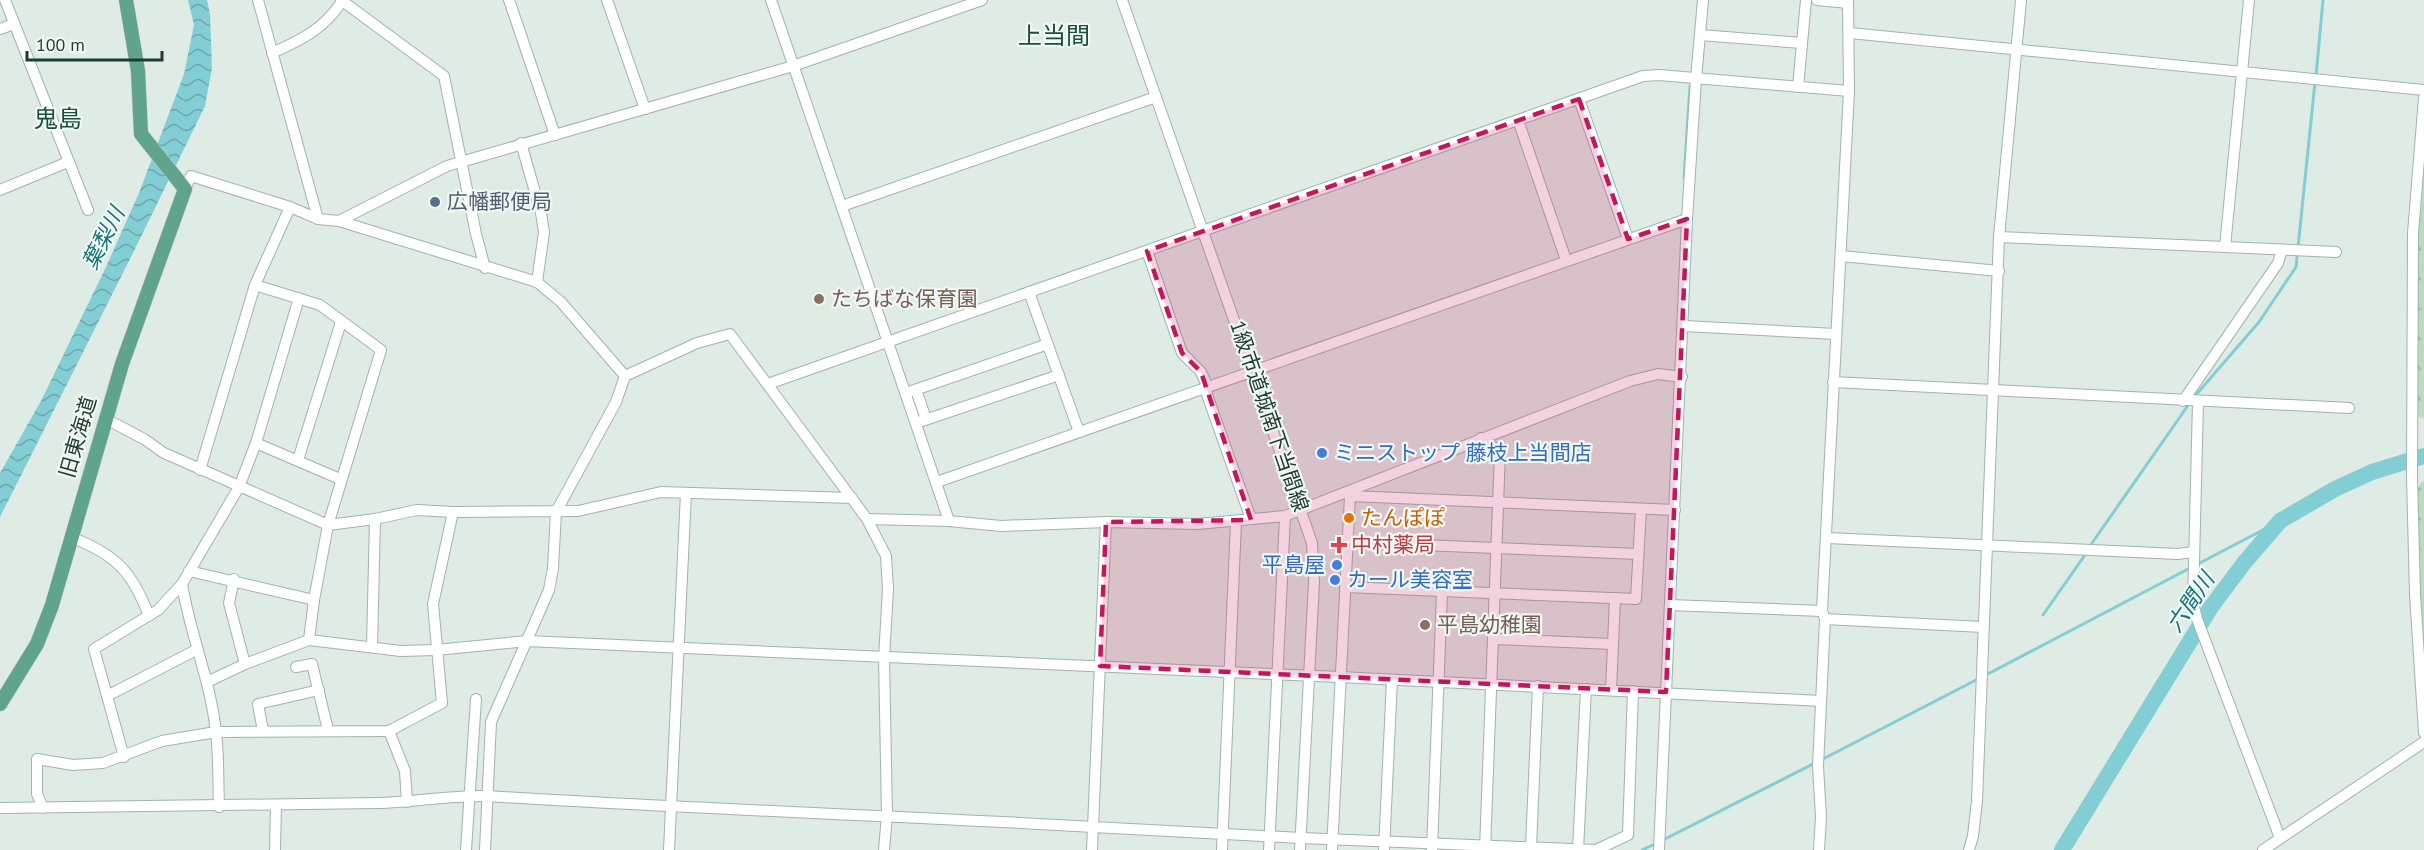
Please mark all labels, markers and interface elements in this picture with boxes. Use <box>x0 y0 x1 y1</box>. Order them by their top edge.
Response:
district label: 上当間 <box>1018 20 1090 51</box>
scale bar <box>27 24 162 62</box>
text: 100 m <box>36 33 85 56</box>
district label: 鬼島 <box>34 103 82 134</box>
place label: 広幡郵便局 <box>447 188 552 215</box>
marker: 広幡郵便局 <box>428 195 442 209</box>
water label: 葉梨川 <box>76 200 131 274</box>
place label: たちばな保育園 <box>831 285 978 312</box>
marker: たちばな保育園 <box>812 292 826 306</box>
street label: 1級市道城南下当間線 <box>1224 317 1315 515</box>
street label: 旧東海道 <box>53 393 102 481</box>
place label: ミニストップ 藤枝上当間店 <box>1334 439 1592 466</box>
marker: ミニストップ 藤枝上当間店 <box>1315 446 1329 460</box>
place label: たんぽぽ <box>1361 504 1445 531</box>
marker: たんぽぽ <box>1342 511 1356 525</box>
place label: 中村薬局 <box>1351 531 1435 558</box>
marker: 中村薬局 <box>1332 538 1346 552</box>
place label: 平島屋 <box>1262 551 1325 578</box>
marker: 平島屋 <box>1330 558 1344 572</box>
water label: 六間川 <box>2160 565 2221 637</box>
place label: カール美容室 <box>1347 566 1473 593</box>
marker: カール美容室 <box>1328 573 1342 587</box>
place label: 平島幼稚園 <box>1437 611 1542 638</box>
marker: 平島幼稚園 <box>1418 618 1432 632</box>

